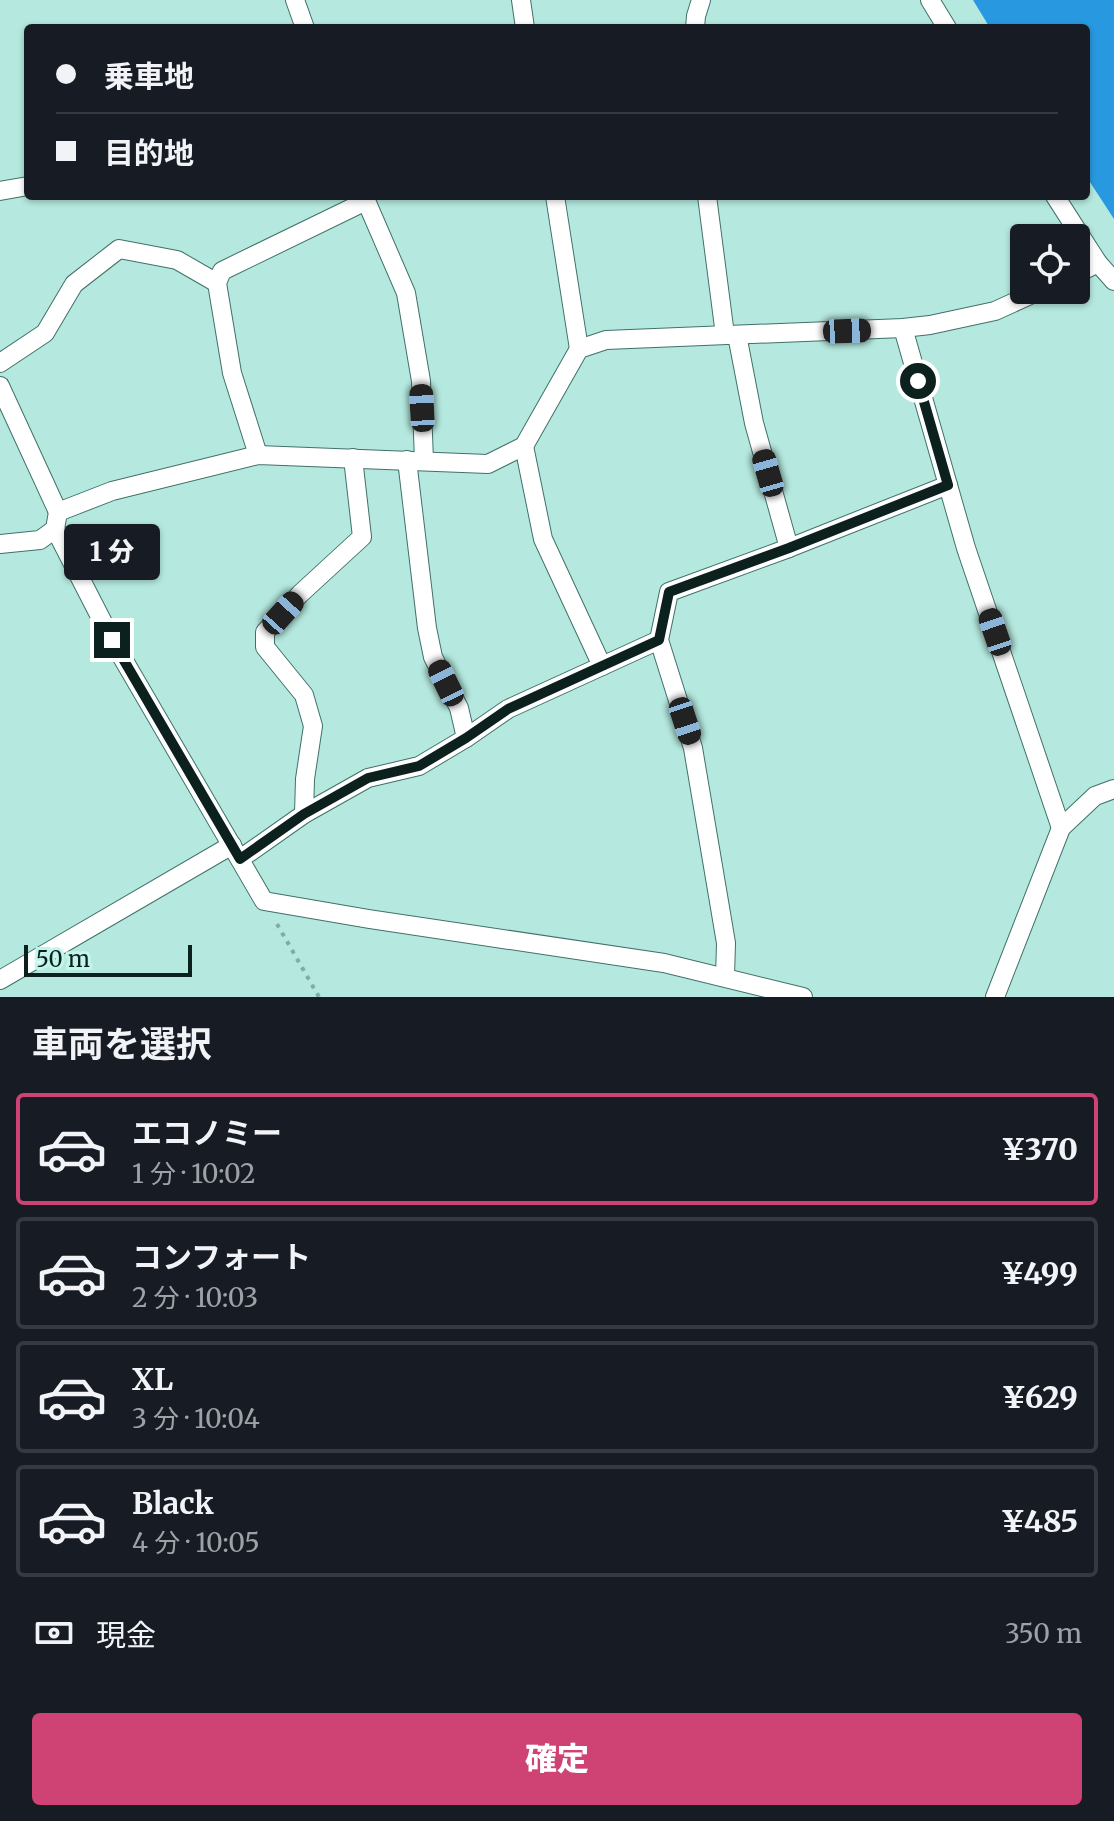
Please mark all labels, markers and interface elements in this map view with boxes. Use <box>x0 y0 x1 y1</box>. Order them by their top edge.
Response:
text: 乗車地 <box>104 57 194 95</box>
text: 目的地 <box>104 134 194 172</box>
map controls <box>1010 224 1090 304</box>
button: locate <box>1010 224 1090 304</box>
car <box>823 318 871 344</box>
route start <box>900 363 936 399</box>
car <box>409 383 435 433</box>
car <box>750 447 786 499</box>
callout: 1 分 <box>64 524 160 580</box>
text: 1 分 <box>90 535 134 568</box>
car <box>258 587 308 639</box>
car <box>976 605 1014 659</box>
route end <box>94 622 130 658</box>
car <box>425 656 467 710</box>
car <box>666 694 704 748</box>
scale bar <box>24 941 192 977</box>
text: 50 m <box>36 945 90 973</box>
text: 車両を選択 <box>32 1022 212 1067</box>
icon: car <box>36 1113 108 1185</box>
text: エコノミー <box>132 1114 282 1152</box>
text: ¥370 <box>1001 1130 1078 1168</box>
text: 1 分 · 10:02 <box>132 1157 256 1190</box>
icon: car <box>36 1237 108 1309</box>
text: コンフォート <box>132 1238 311 1276</box>
text: ¥499 <box>1000 1254 1078 1292</box>
text: 2 分 · 10:03 <box>132 1281 258 1314</box>
text: XL <box>132 1360 173 1398</box>
icon: car <box>36 1361 108 1433</box>
text: ¥629 <box>1002 1378 1078 1416</box>
text: 3 分 · 10:04 <box>132 1402 260 1435</box>
text: Black <box>132 1484 214 1522</box>
icon: car <box>36 1485 108 1557</box>
text: ¥485 <box>1001 1502 1078 1540</box>
text: 4 分 · 10:05 <box>132 1526 260 1559</box>
icon: cash <box>32 1611 76 1655</box>
text: 現金 <box>96 1616 156 1654</box>
text: 350 m <box>1005 1617 1082 1650</box>
button: 確定 <box>32 1713 1082 1805</box>

